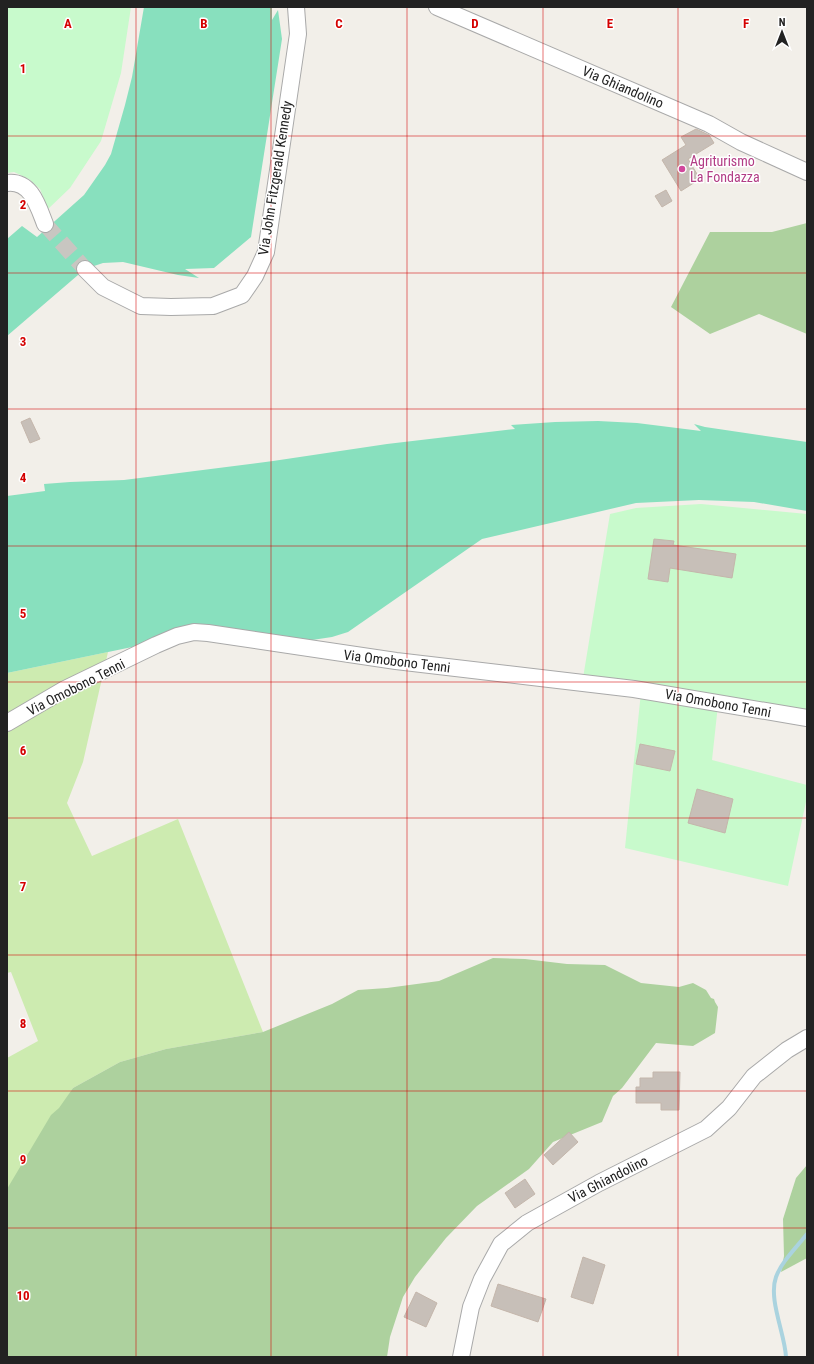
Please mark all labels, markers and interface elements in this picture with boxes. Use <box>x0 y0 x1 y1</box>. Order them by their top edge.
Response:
north arrow <box>762 12 802 52</box>
text: A <box>64 16 72 31</box>
text: B <box>200 16 208 31</box>
text: C <box>335 16 343 31</box>
text: D <box>471 16 479 31</box>
text: E <box>607 16 614 31</box>
text: F <box>743 16 749 31</box>
text: N <box>779 16 786 29</box>
text: 1 <box>20 61 26 76</box>
street label: Via Ghiandolino <box>580 63 666 111</box>
street label: Via John Fitzgerald Kennedy <box>255 99 295 256</box>
place label: Agriturismo La Fondazza <box>690 153 760 185</box>
marker: Agriturismo La Fondazza <box>677 164 687 174</box>
text: 2 <box>20 197 27 212</box>
text: 3 <box>20 334 26 349</box>
text: 4 <box>20 470 27 485</box>
text: 5 <box>20 606 27 621</box>
street label: Via Omobono Tenni <box>343 647 451 675</box>
street label: Via Omobono Tenni <box>24 655 128 719</box>
street label: Via Omobono Tenni <box>664 686 772 720</box>
text: 6 <box>20 743 27 758</box>
text: 7 <box>20 879 27 894</box>
text: 8 <box>20 1016 26 1031</box>
text: 9 <box>20 1152 26 1167</box>
street label: Via Ghiandolino <box>566 1152 650 1206</box>
text: 10 <box>16 1288 30 1303</box>

